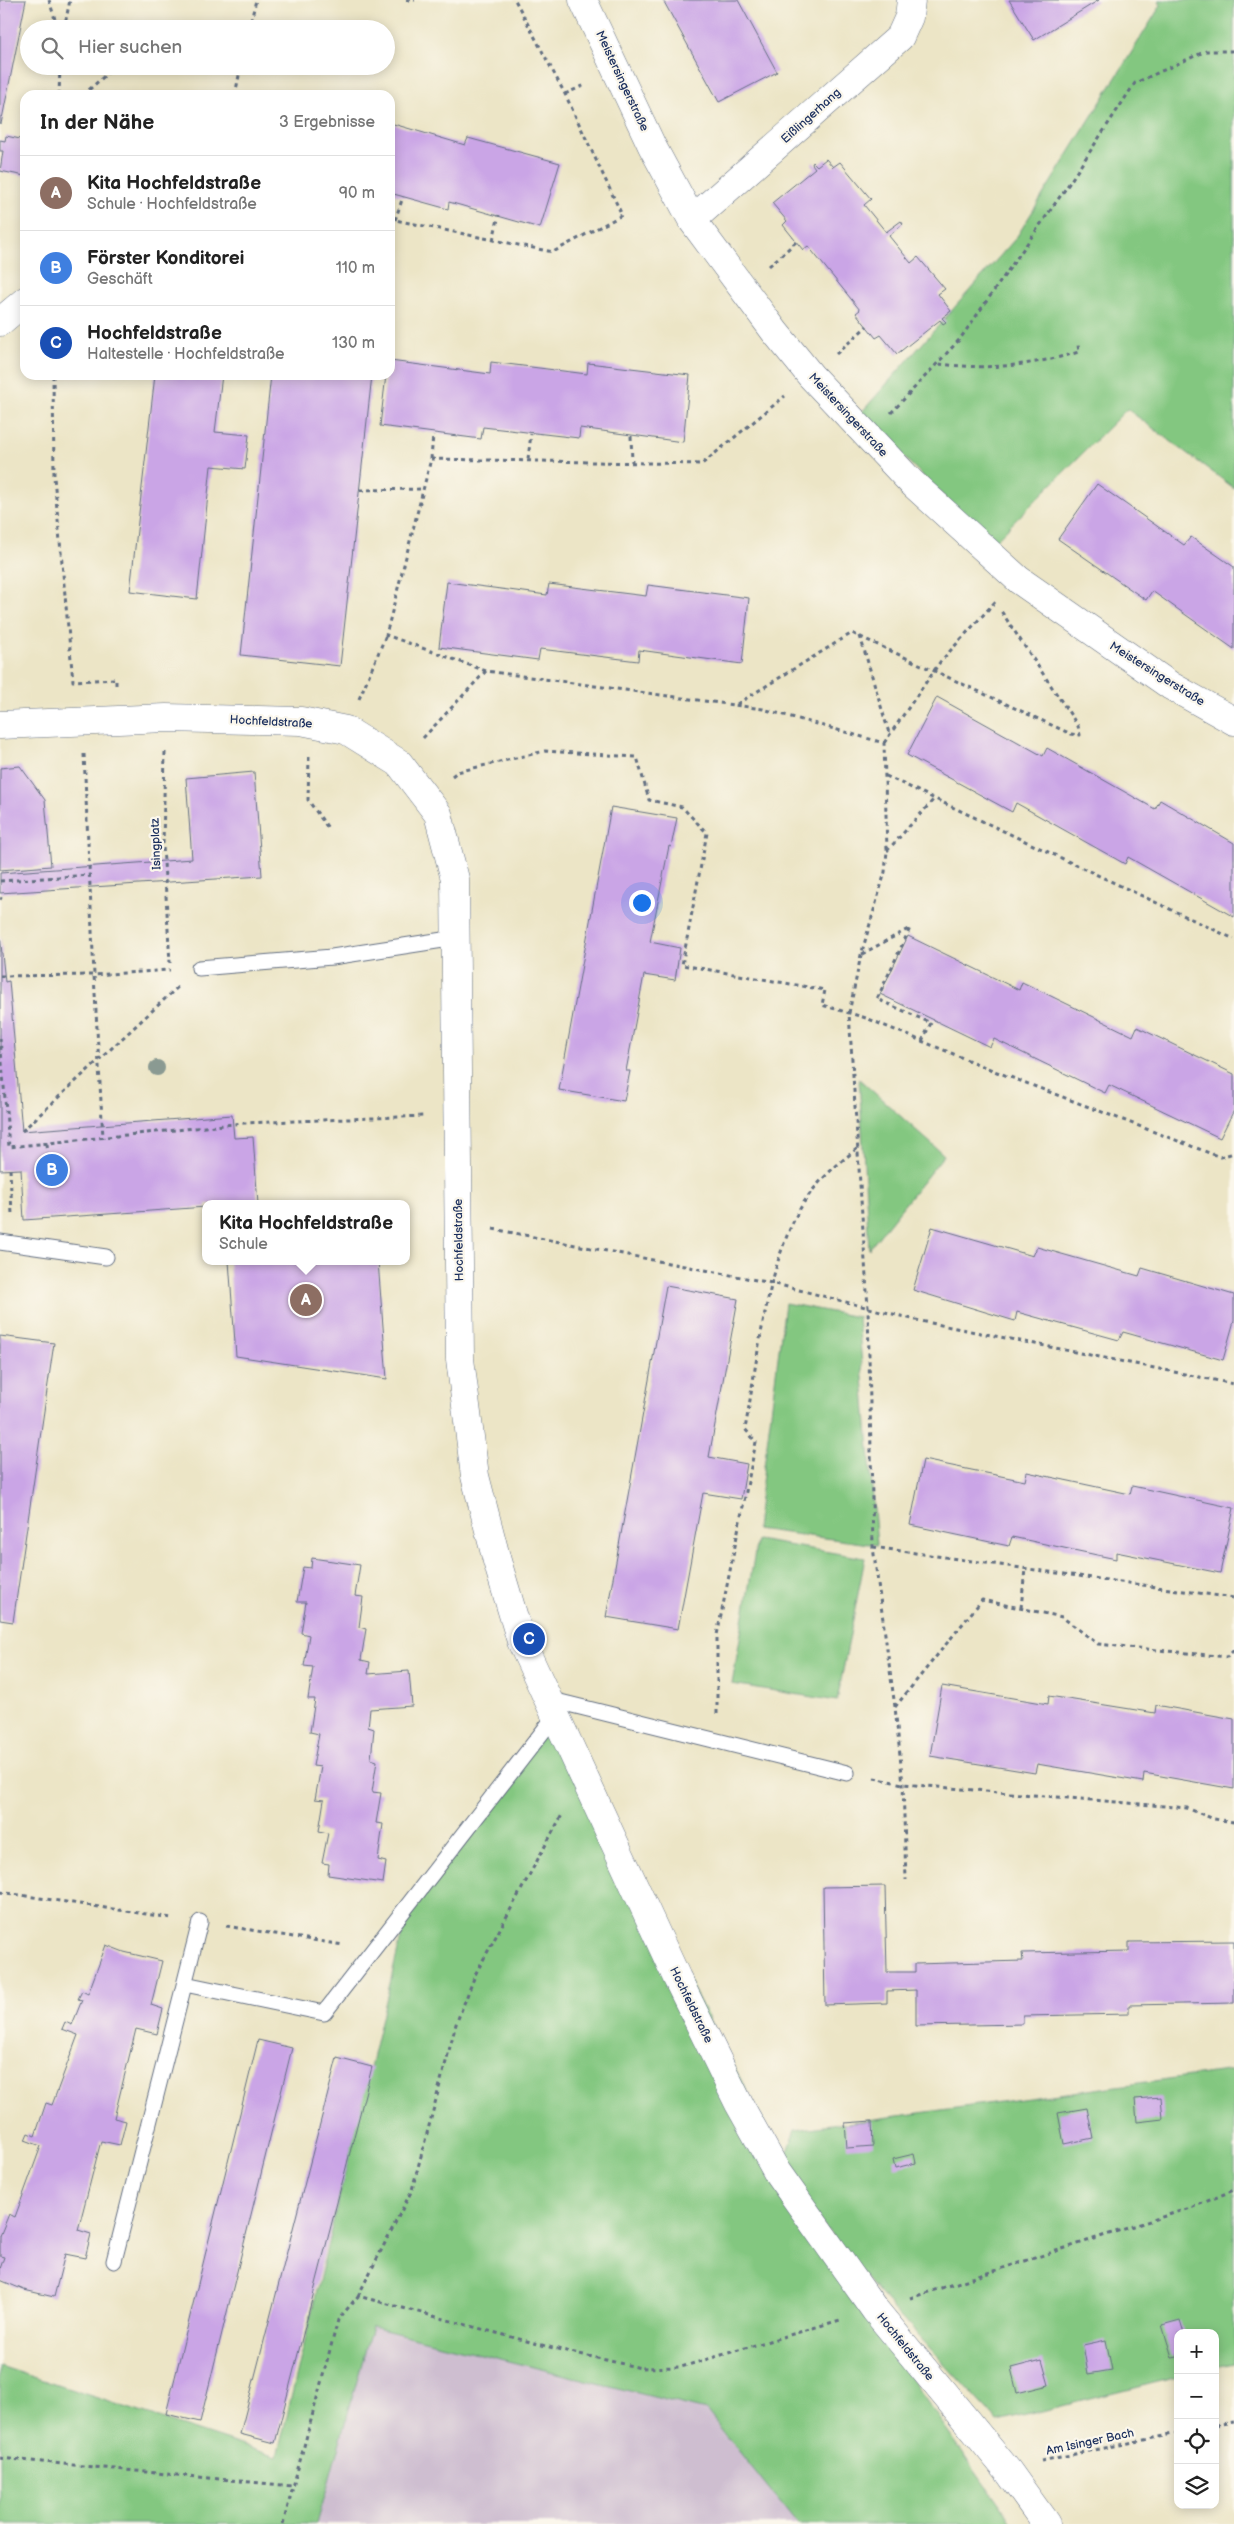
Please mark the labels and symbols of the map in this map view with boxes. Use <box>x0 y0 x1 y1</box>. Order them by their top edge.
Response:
street label: Meistersingerstraße <box>592 28 652 134</box>
street label: Eißlingerhang <box>778 85 844 147</box>
street label: Meistersingerstraße <box>805 370 891 460</box>
street label: Meistersingerstraße <box>1107 639 1207 709</box>
street label: Hochfeldstraße <box>229 712 313 732</box>
street label: Isingplatz <box>148 818 164 870</box>
your location <box>629 890 655 916</box>
pin: B <box>36 1151 68 1189</box>
street label: Hochfeldstraße <box>451 1198 467 1282</box>
pin: A <box>290 1281 322 1319</box>
pin: C <box>513 1620 545 1658</box>
street label: Hochfeldstraße <box>666 1964 716 2046</box>
street label: Hochfeldstraße <box>873 2310 937 2384</box>
street label: Am Isinger Bach <box>1045 2425 1136 2459</box>

